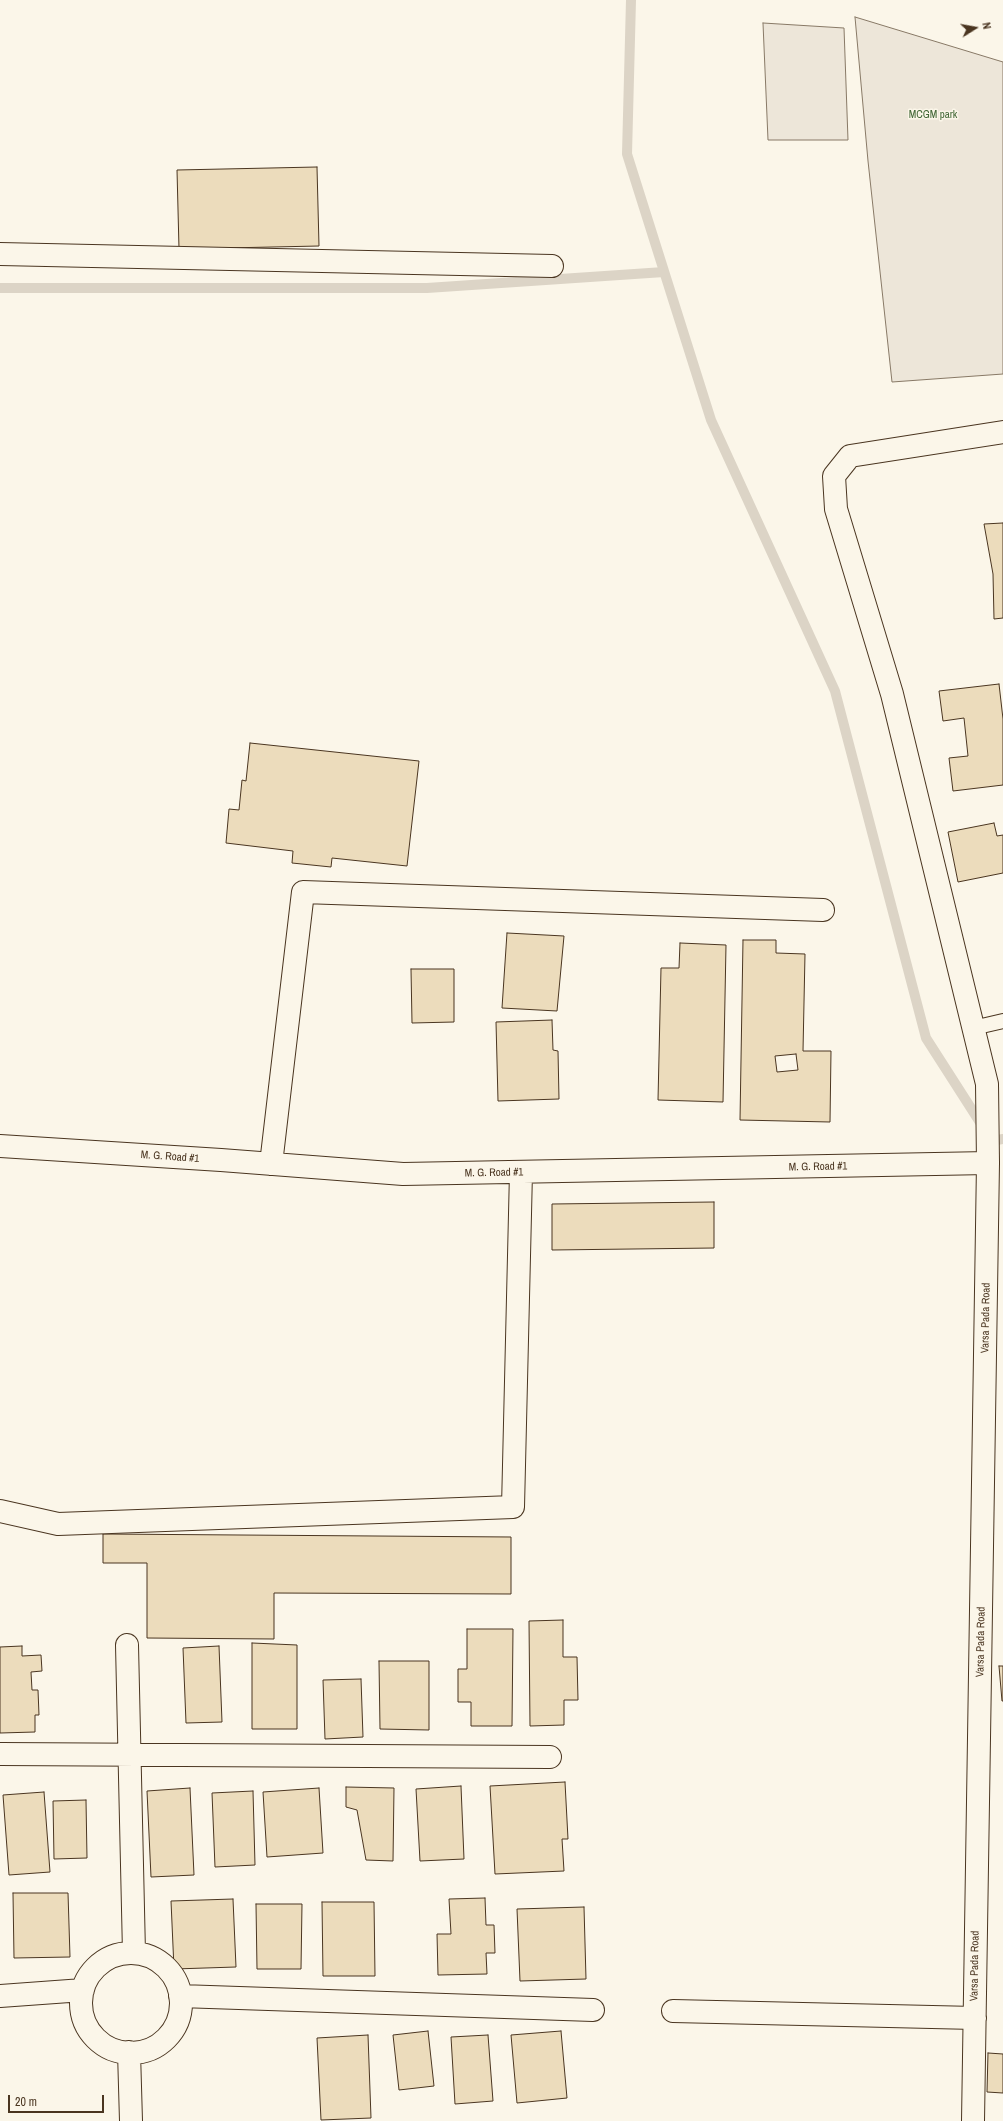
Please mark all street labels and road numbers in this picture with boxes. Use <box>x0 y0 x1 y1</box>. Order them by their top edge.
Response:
street label: M. G. Road #1 <box>140 1148 200 1166</box>
street label: M. G. Road #1 <box>789 1160 847 1174</box>
street label: M. G. Road #1 <box>465 1166 523 1180</box>
street label: Varsa Pada Road <box>979 1283 993 1353</box>
street label: Varsa Pada Road <box>974 1607 988 1677</box>
street label: Varsa Pada Road <box>968 1931 982 2001</box>

